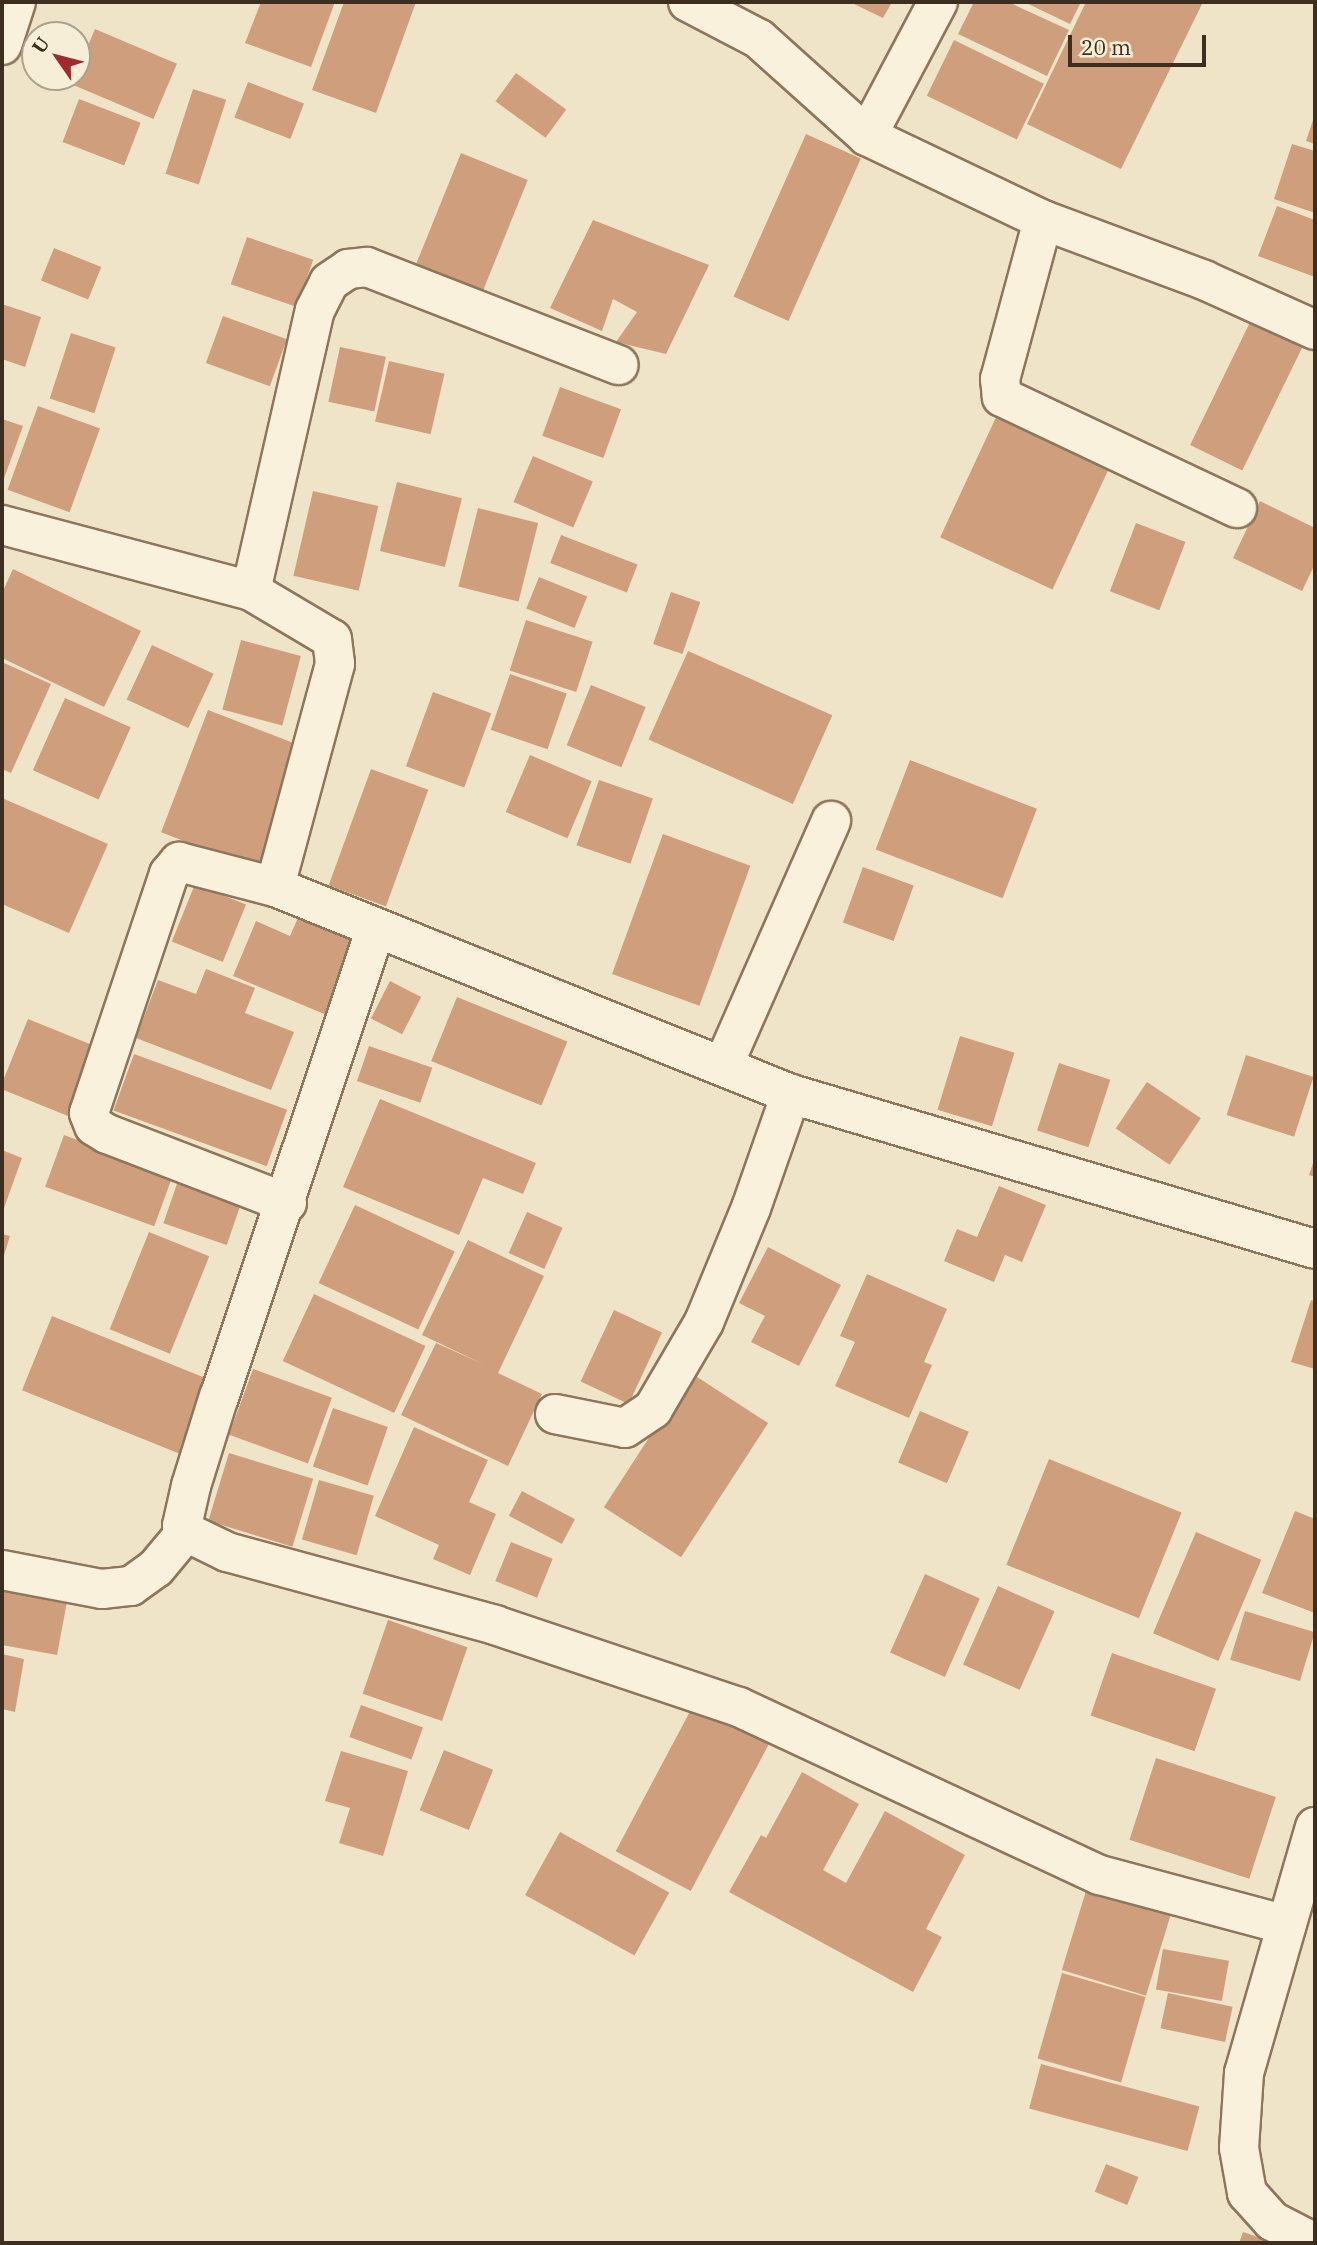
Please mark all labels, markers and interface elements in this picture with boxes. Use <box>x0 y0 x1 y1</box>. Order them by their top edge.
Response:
north arrow <box>21 21 91 91</box>
scale bar <box>1072 21 1210 65</box>
text: U <box>26 32 54 58</box>
text: 20 m <box>1081 33 1131 61</box>

